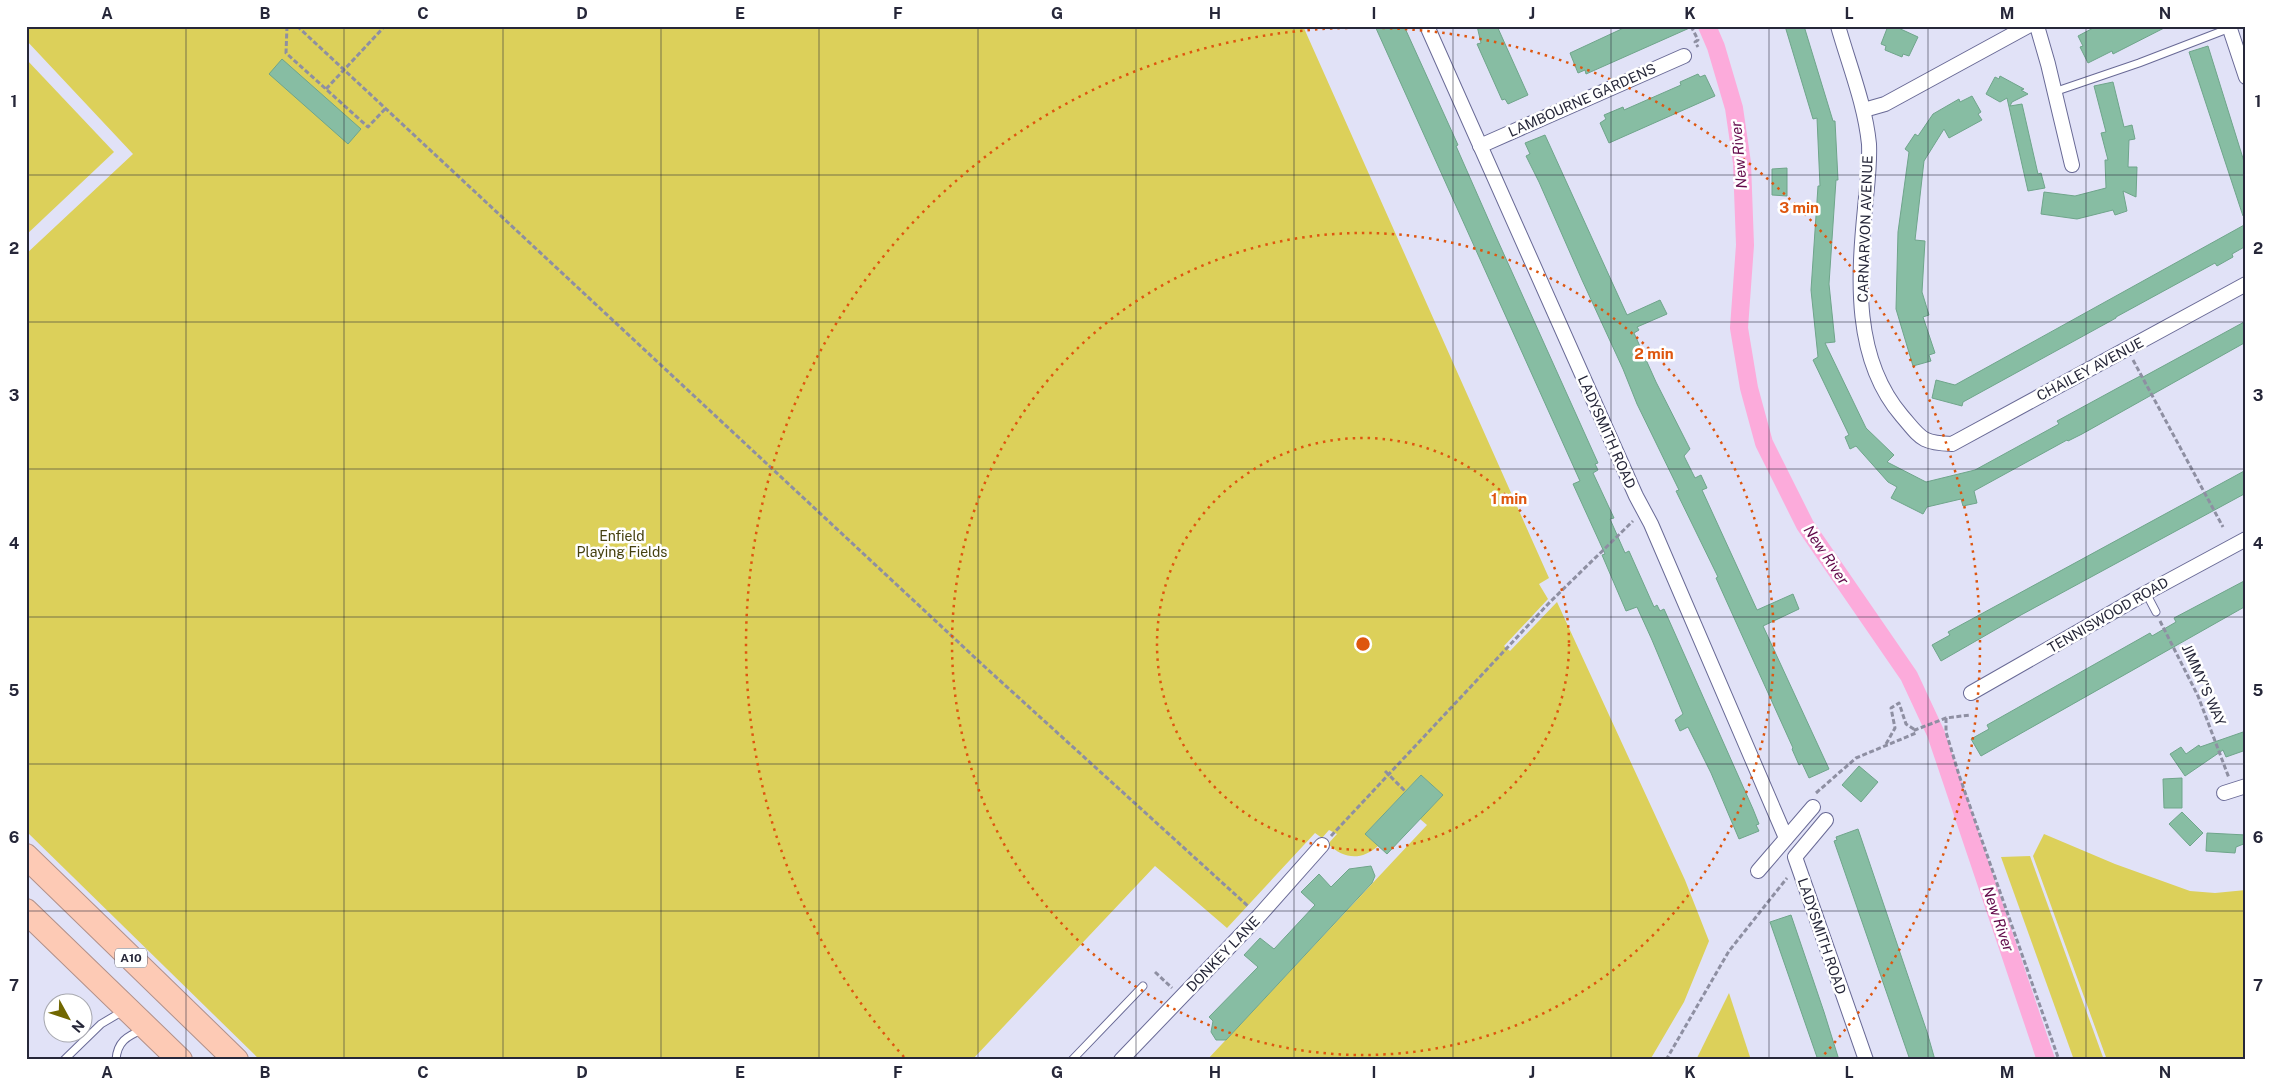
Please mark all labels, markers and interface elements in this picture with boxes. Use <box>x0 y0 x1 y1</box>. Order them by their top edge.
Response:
text: A <box>101 4 113 23</box>
text: B <box>260 4 271 23</box>
text: C <box>417 4 429 23</box>
text: D <box>576 4 588 23</box>
text: E <box>735 4 745 23</box>
text: F <box>893 4 903 23</box>
text: G <box>1051 4 1063 23</box>
text: H <box>1209 4 1221 23</box>
text: I <box>1372 4 1376 23</box>
text: J <box>1529 4 1535 23</box>
text: K <box>1684 4 1696 23</box>
text: L <box>1844 4 1854 23</box>
text: M <box>2000 4 2014 23</box>
text: N <box>2159 4 2171 23</box>
street label: LAMBOURNE GARDENS <box>1506 60 1658 140</box>
text: 1 <box>11 92 17 111</box>
text: 1 <box>2255 92 2261 111</box>
water label: New River <box>1727 120 1750 190</box>
street label: CARNARVON AVENUE <box>1854 155 1876 303</box>
text: 3 min <box>1779 199 1819 216</box>
text: 2 <box>9 239 19 258</box>
text: 2 <box>2253 239 2263 258</box>
street label: CHAILEY AVENUE <box>2034 334 2146 404</box>
text: 2 min <box>1634 345 1674 362</box>
street label: LADYSMITH ROAD <box>1575 373 1639 491</box>
text: 3 <box>9 386 19 405</box>
text: 3 <box>2253 386 2263 405</box>
text: 1 min <box>1491 490 1527 507</box>
water label: New River <box>1800 522 1853 588</box>
park label: Enfield Playing Fields <box>577 528 667 560</box>
text: 4 <box>9 534 20 553</box>
text: 4 <box>2253 534 2264 553</box>
street label: TENNISWOOD ROAD <box>2045 574 2171 656</box>
centre of rings <box>1354 635 1372 653</box>
street label: JIMMY'S WAY <box>2179 642 2229 729</box>
text: 5 <box>9 681 20 700</box>
text: 5 <box>2253 681 2264 700</box>
text: 6 <box>9 828 19 847</box>
text: 6 <box>2253 828 2263 847</box>
street label: LADYSMITH ROAD <box>1795 876 1849 996</box>
water label: New River <box>1979 884 2018 954</box>
street label: DONKEY LANE <box>1183 913 1263 995</box>
road number: A10 <box>115 948 147 968</box>
text: 7 <box>9 976 19 995</box>
text: 7 <box>2253 976 2263 995</box>
north arrow <box>42 994 92 1044</box>
text: N <box>68 1017 88 1036</box>
text: A <box>101 1063 113 1082</box>
text: B <box>260 1063 271 1082</box>
text: C <box>417 1063 429 1082</box>
text: D <box>576 1063 588 1082</box>
text: E <box>735 1063 745 1082</box>
text: F <box>893 1063 903 1082</box>
text: G <box>1051 1063 1063 1082</box>
text: H <box>1209 1063 1221 1082</box>
text: I <box>1372 1063 1376 1082</box>
text: J <box>1529 1063 1535 1082</box>
text: K <box>1684 1063 1696 1082</box>
text: L <box>1844 1063 1854 1082</box>
text: M <box>2000 1063 2014 1082</box>
text: N <box>2159 1063 2171 1082</box>

